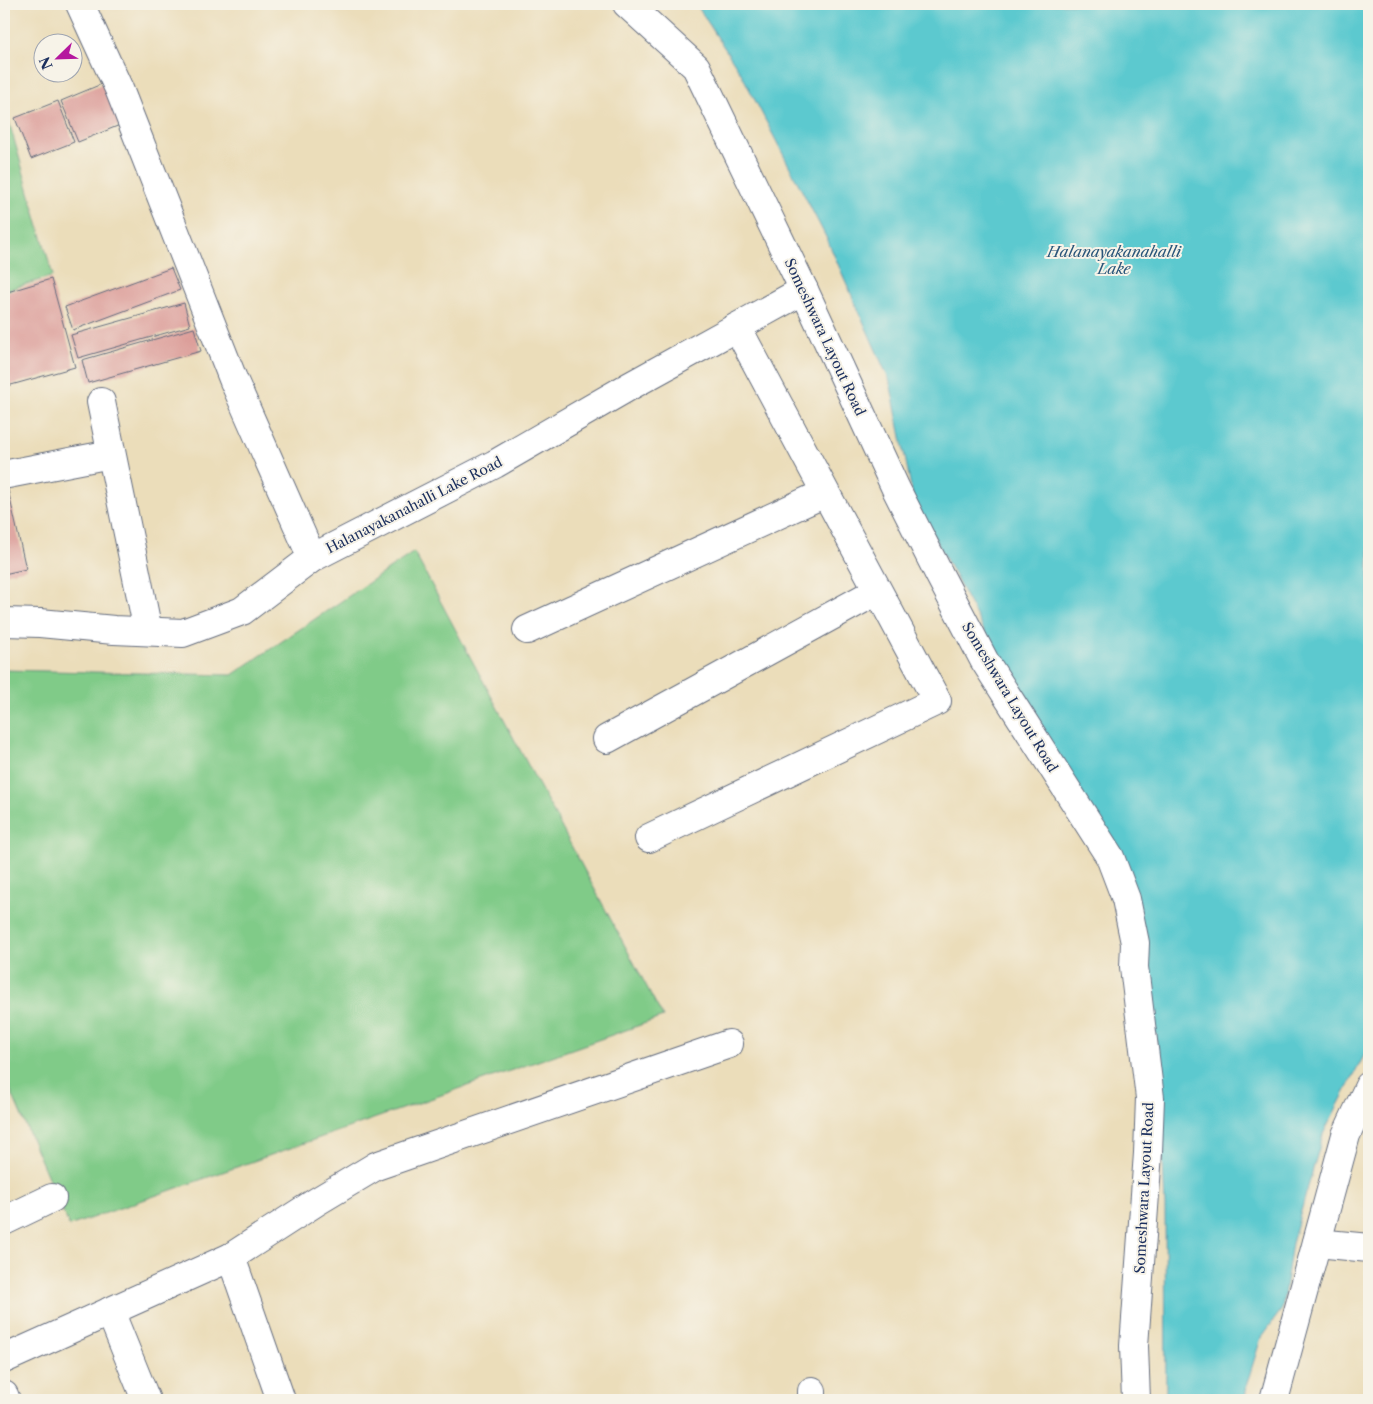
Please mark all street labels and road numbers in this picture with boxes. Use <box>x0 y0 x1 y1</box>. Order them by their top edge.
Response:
street label: Someshwara Layout Road <box>781 255 870 419</box>
street label: Halanayakanahalli Lake Road <box>323 452 506 557</box>
street label: Someshwara Layout Road <box>958 619 1062 776</box>
street label: Someshwara Layout Road <box>1131 1101 1158 1274</box>

